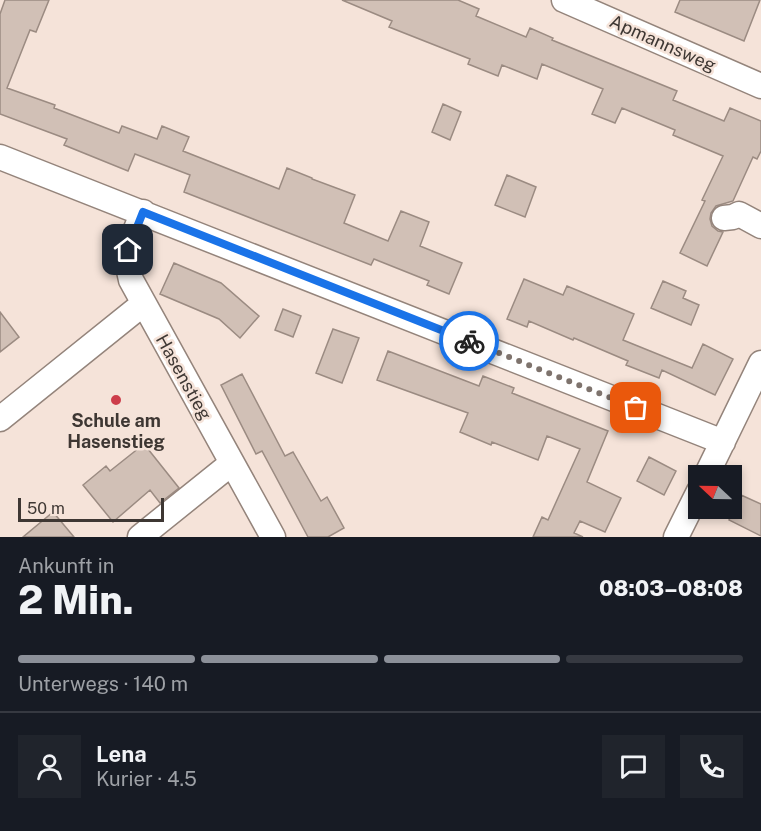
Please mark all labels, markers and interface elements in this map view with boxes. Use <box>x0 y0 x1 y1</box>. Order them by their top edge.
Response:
street label: Apmannsweg <box>607 10 719 76</box>
pin <box>102 224 153 275</box>
icon: home <box>111 233 144 266</box>
courier <box>439 311 499 371</box>
icon: bike <box>453 325 486 358</box>
street label: Hasenstieg <box>152 330 216 424</box>
pin <box>610 382 661 433</box>
icon: bag <box>619 391 652 424</box>
marker: Schule am Hasenstieg <box>109 393 123 407</box>
place label: Schule am Hasenstieg <box>67 410 165 452</box>
north arrow <box>688 465 742 519</box>
map controls <box>688 465 742 519</box>
scale bar <box>18 495 164 522</box>
text: 50 m <box>27 499 65 518</box>
text: Ankunft in <box>18 554 114 578</box>
text: 08:03–08:08 <box>599 575 743 601</box>
text: 2 Min. <box>18 577 134 623</box>
text: Unterwegs · 140 m <box>18 672 188 696</box>
button: person <box>18 735 81 798</box>
button: chat <box>602 735 665 798</box>
button: phone <box>680 735 743 798</box>
text: Lena <box>96 741 147 767</box>
text: Kurier · 4.5 <box>96 767 197 791</box>

